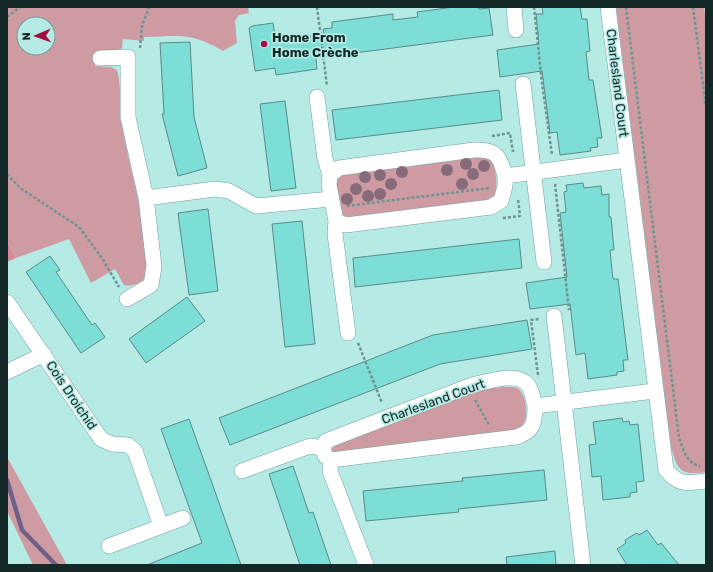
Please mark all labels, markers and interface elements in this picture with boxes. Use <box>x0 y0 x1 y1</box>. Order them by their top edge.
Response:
north arrow <box>16 16 56 56</box>
street label: Charlesland Court <box>603 28 632 138</box>
place label: Home From Home Crèche <box>272 30 359 60</box>
text: N <box>20 32 33 41</box>
marker: Home From Home Crèche <box>259 39 269 49</box>
street label: Cois Droichid <box>43 358 100 432</box>
street label: Charlesland Court <box>379 376 487 427</box>

